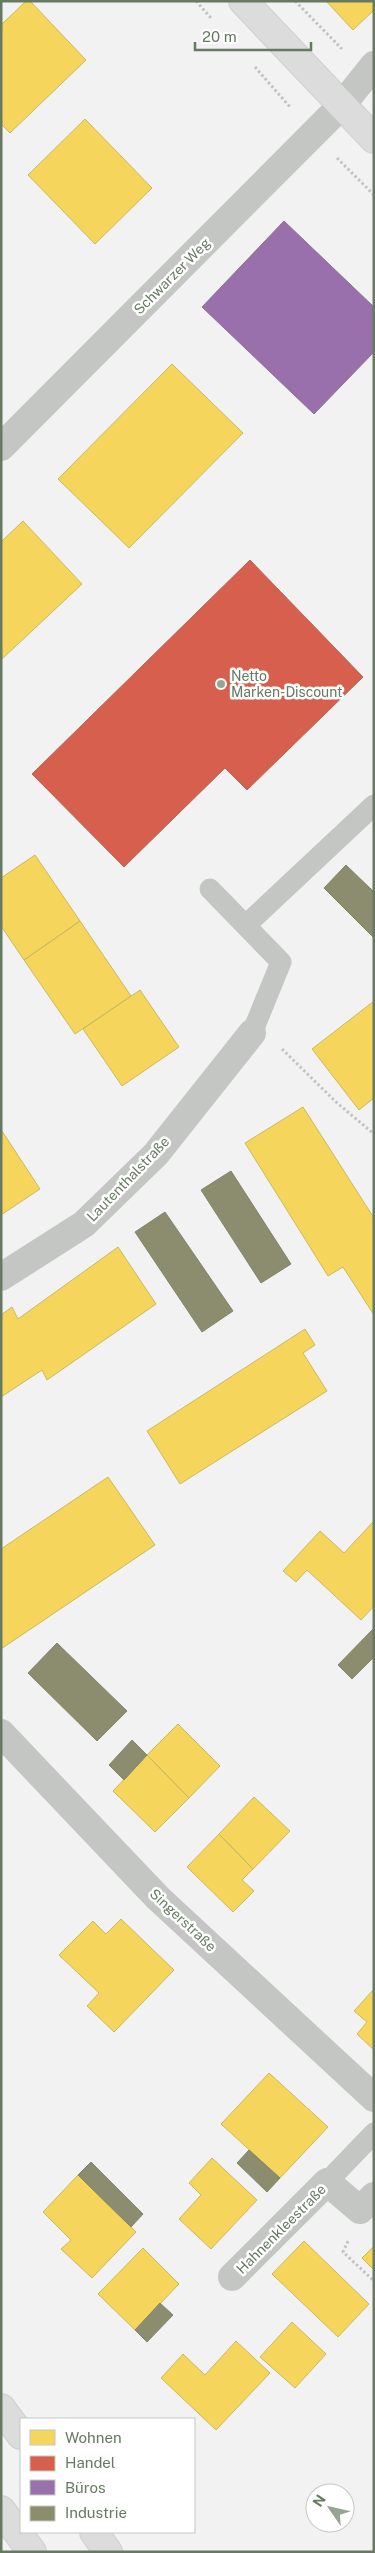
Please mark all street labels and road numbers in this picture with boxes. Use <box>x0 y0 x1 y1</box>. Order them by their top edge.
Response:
street label: Schwarzer Weg <box>131 234 214 317</box>
street label: Lautenthalstraße <box>84 1133 173 1225</box>
street label: Singerstraße <box>147 1885 219 1955</box>
street label: Hahnenkleestraße <box>233 2181 329 2277</box>

